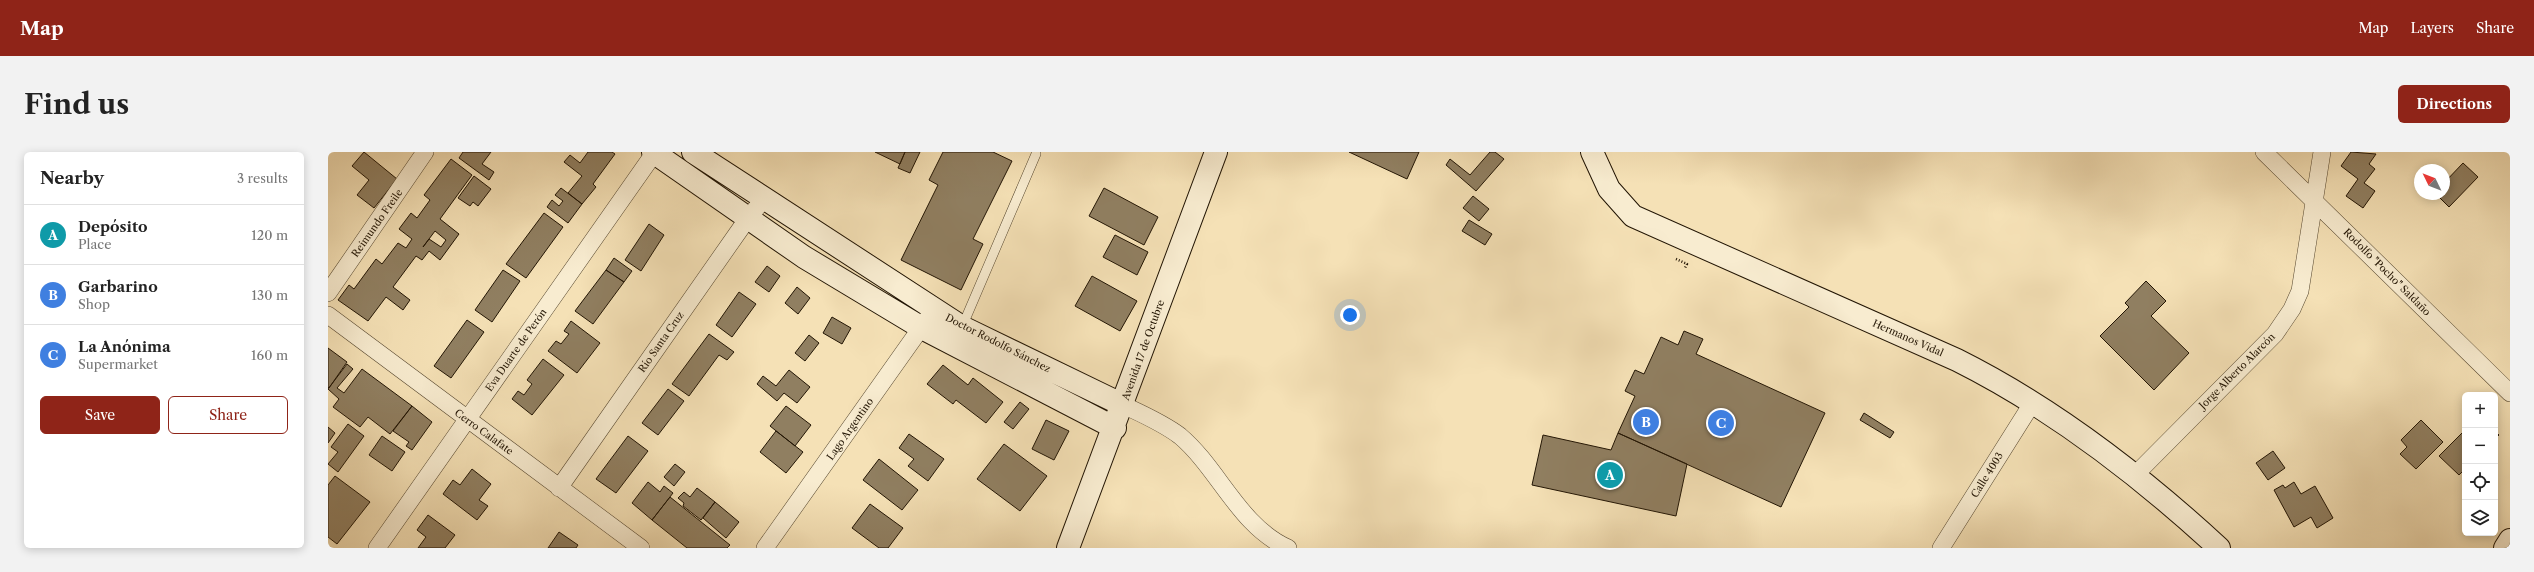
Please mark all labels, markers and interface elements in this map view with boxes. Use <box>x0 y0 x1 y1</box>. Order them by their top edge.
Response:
text: Map <box>20 17 64 40</box>
text: Map <box>2358 19 2388 37</box>
text: Layers <box>2410 19 2454 37</box>
text: Share <box>2476 19 2514 37</box>
button: Directions <box>2398 85 2510 123</box>
text: Find us <box>24 87 129 121</box>
north arrow <box>2414 164 2450 200</box>
text: Nearby <box>40 168 104 188</box>
text: 3 results <box>237 170 288 186</box>
street label: Reimundo Freile <box>349 186 406 260</box>
text: Depósito <box>78 217 147 236</box>
street label: Rodolfo "Pocho" Saldaño <box>2341 226 2433 318</box>
text: A <box>48 227 58 243</box>
text: 120 m <box>251 227 288 243</box>
text: Place <box>78 236 111 252</box>
text: Garbarino <box>78 277 158 296</box>
text: B <box>48 287 58 303</box>
text: 130 m <box>252 287 288 303</box>
text: Shop <box>78 296 110 312</box>
street label: Avenida 17 de Octubre <box>1118 298 1167 403</box>
street label: Eva Duarte de Perón <box>483 305 550 394</box>
your location <box>1340 305 1360 325</box>
street label: Río Santa Cruz <box>635 309 687 375</box>
street label: Doctor Rodolfo Sánchez <box>943 311 1053 375</box>
street label: Hermanos Vidal <box>1870 317 1946 359</box>
street label: Jorge Alberto Alarcón <box>2195 330 2278 413</box>
text: La Anónima <box>78 337 171 356</box>
text: C <box>48 347 58 363</box>
text: 160 m <box>251 347 288 363</box>
text: Supermarket <box>78 356 158 372</box>
map controls <box>2462 392 2498 536</box>
button: + <box>2462 392 2498 428</box>
street label: Lago Argentino <box>824 395 876 463</box>
button: Save <box>40 396 160 434</box>
button: Share <box>168 396 288 434</box>
street label: Cerro Calafate <box>452 406 516 458</box>
pin: B <box>1633 407 1659 437</box>
pin: C <box>1708 408 1734 438</box>
button: − <box>2462 428 2498 464</box>
street label: Calle 4003 <box>1968 450 2006 500</box>
pin: A <box>1597 460 1623 490</box>
button: locate <box>2462 464 2498 500</box>
button: layers <box>2462 500 2498 536</box>

